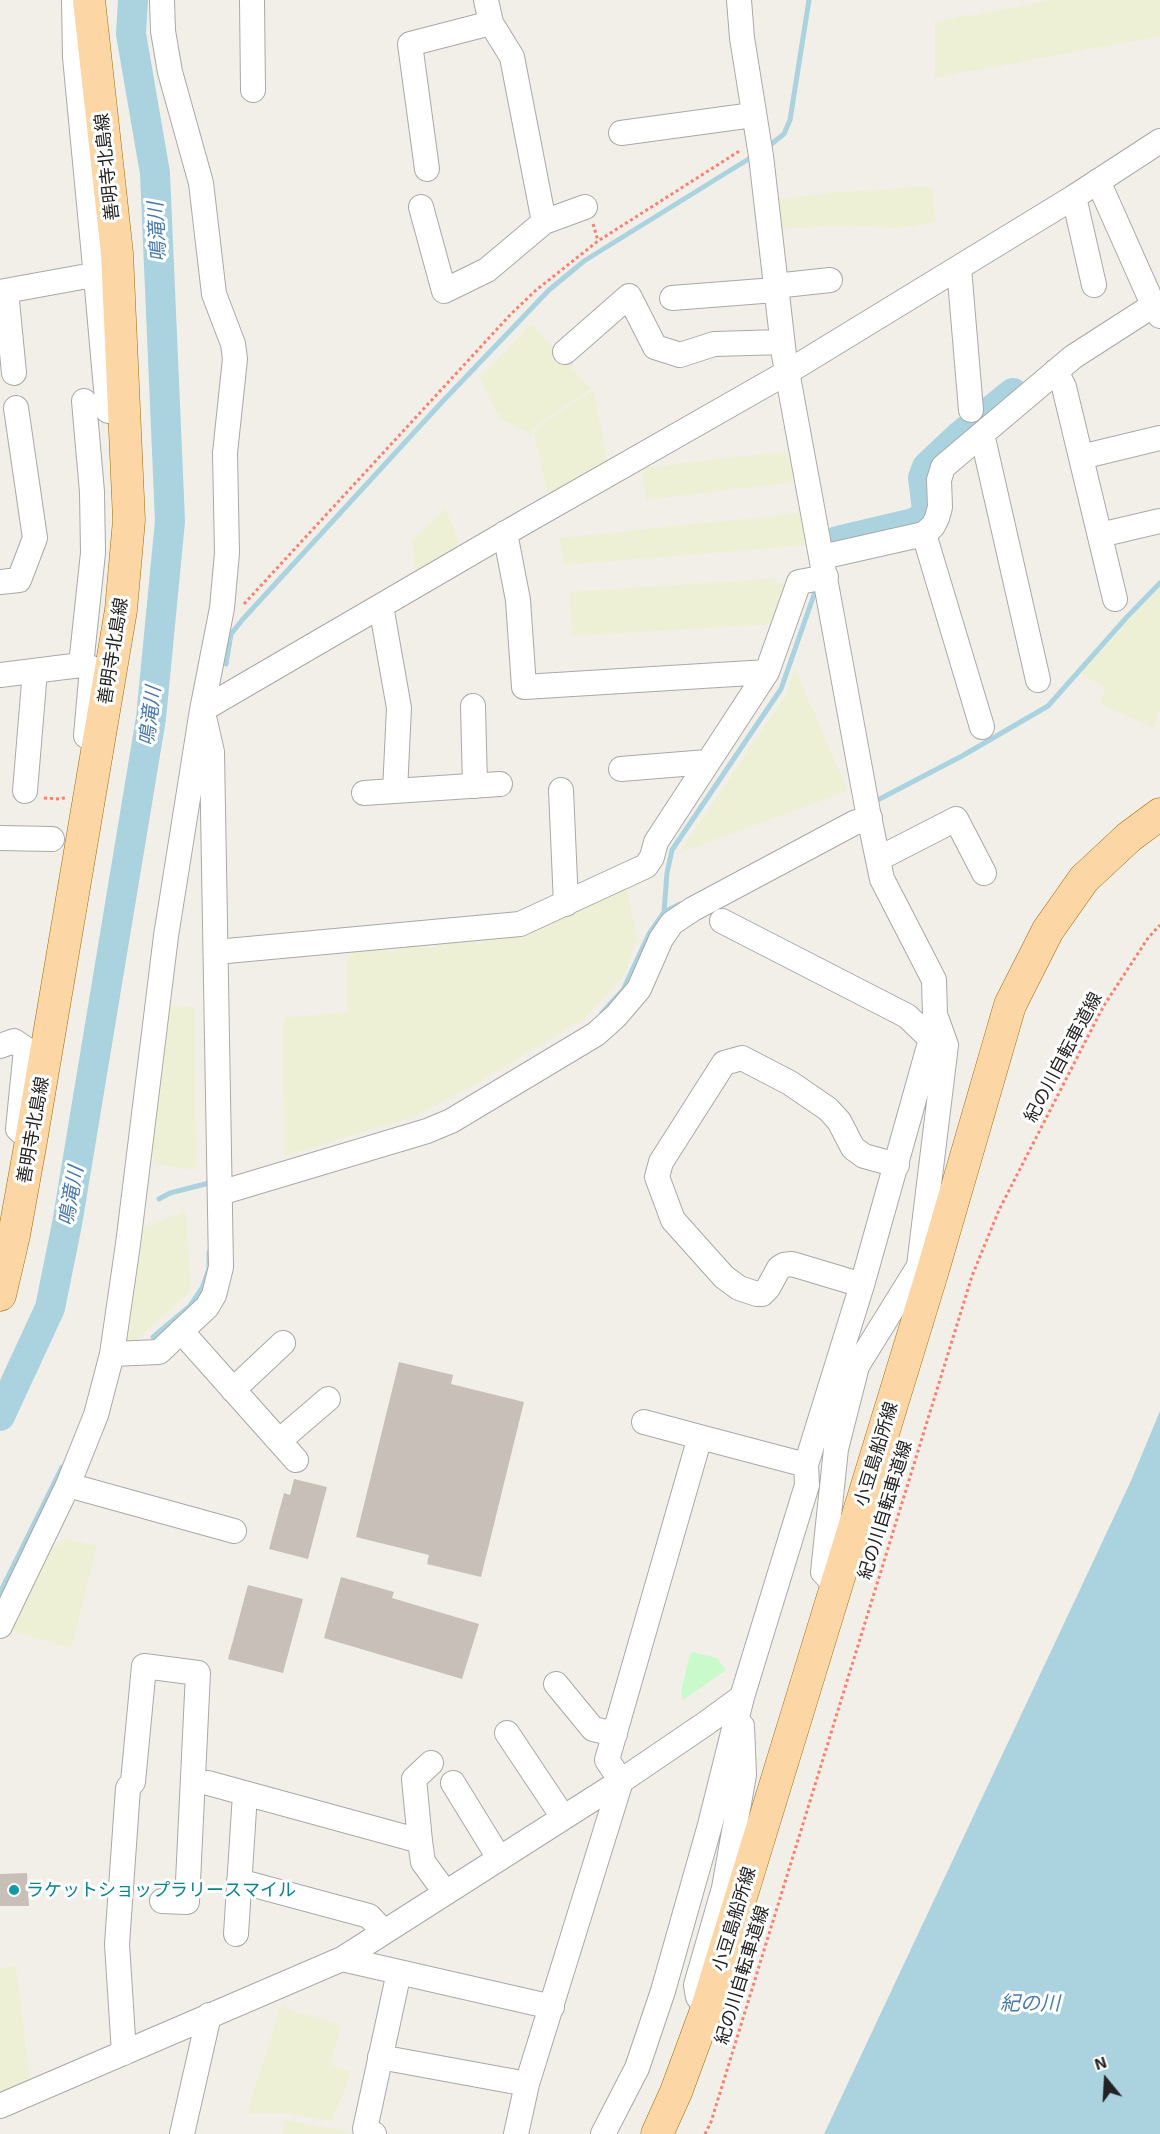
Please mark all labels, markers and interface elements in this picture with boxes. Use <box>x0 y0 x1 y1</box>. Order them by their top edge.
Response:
street label: 善明寺北島線 <box>91 112 123 222</box>
water label: 鳴滝川 <box>143 201 171 263</box>
street label: 善明寺北島線 <box>94 596 132 706</box>
water label: 鳴滝川 <box>134 685 166 747</box>
street label: 紀の川自転車道線 <box>1020 988 1106 1126</box>
street label: 善明寺北島線 <box>13 1075 53 1185</box>
water label: 鳴滝川 <box>54 1164 88 1228</box>
street label: 小豆島船所線 <box>850 1399 902 1509</box>
street label: 紀の川自転車道線 <box>854 1438 916 1582</box>
street label: 小豆島船所線 <box>708 1864 760 1974</box>
place label: ラケットショップラリースマイル <box>26 1879 296 1901</box>
marker: ラケットショップラリースマイル <box>7 1883 21 1897</box>
street label: 紀の川自転車道線 <box>711 1903 773 2047</box>
water label: 紀の川 <box>1000 1991 1060 2015</box>
north arrow <box>1076 2050 1136 2110</box>
text: N <box>1092 2052 1109 2073</box>

